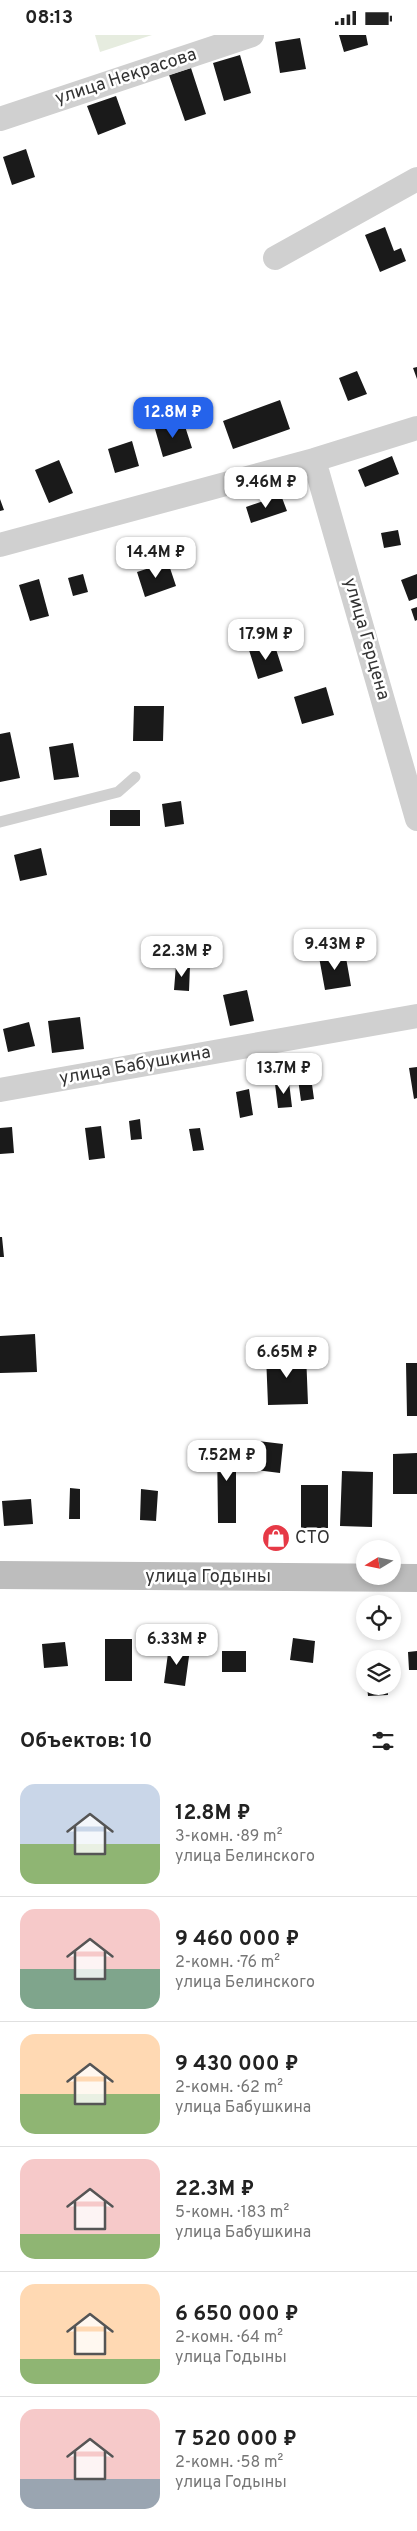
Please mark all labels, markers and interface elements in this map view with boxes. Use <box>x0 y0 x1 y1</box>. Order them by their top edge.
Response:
text: 08:13 <box>25 6 73 30</box>
street label: улица Некрасова <box>52 43 200 111</box>
pin: 12.8M ₽ <box>127 397 219 439</box>
text: 12.8M ₽ <box>144 403 202 423</box>
pin: 9.46M ₽ <box>220 467 312 509</box>
text: 9.46M ₽ <box>235 473 297 493</box>
pin: 14.4M ₽ <box>110 537 202 579</box>
text: 14.4M ₽ <box>127 543 185 563</box>
street label: улица Герцена <box>338 575 394 703</box>
pin: 17.9M ₽ <box>220 619 312 661</box>
text: 17.9M ₽ <box>239 625 293 645</box>
pin: 9.43M ₽ <box>289 929 381 971</box>
pin: 22.3M ₽ <box>136 935 228 978</box>
text: 9.43M ₽ <box>305 935 366 955</box>
text: 22.3M ₽ <box>152 942 212 962</box>
street label: улица Бабушкина <box>58 1041 212 1091</box>
pin: 13.7M ₽ <box>238 1053 330 1095</box>
text: 13.7M ₽ <box>257 1059 311 1079</box>
pin: 6.65M ₽ <box>241 1337 333 1379</box>
text: 6.65M ₽ <box>257 1343 317 1363</box>
pin: 7.52M ₽ <box>181 1439 273 1482</box>
text: 7.52M ₽ <box>198 1446 256 1466</box>
shop icon: СТО <box>261 1523 291 1553</box>
place label: СТО <box>295 1527 330 1550</box>
north arrow <box>356 1540 401 1585</box>
map controls <box>356 1540 401 1695</box>
street label: улица Годыны <box>145 1566 271 1589</box>
button: locate <box>356 1595 401 1640</box>
pin: 6.33M ₽ <box>131 1623 223 1666</box>
text: 6.33M ₽ <box>147 1630 207 1650</box>
button: layers <box>356 1650 401 1695</box>
icon: filters <box>369 1727 397 1755</box>
text: Объектов: 10 <box>20 1728 152 1755</box>
text: 12.8M ₽ <box>175 1800 251 1827</box>
icon: home <box>60 1804 120 1864</box>
text: 3-комн. · 89 m² <box>175 1827 282 1847</box>
text: улица Белинского <box>175 1847 315 1867</box>
text: 9 460 000 ₽ <box>175 1926 299 1953</box>
icon: home <box>60 1929 120 1989</box>
text: 2-комн. · 76 m² <box>175 1953 280 1973</box>
text: улица Белинского <box>175 1973 315 1993</box>
text: 9 430 000 ₽ <box>175 2051 299 2078</box>
icon: home <box>60 2054 120 2114</box>
text: 2-комн. · 62 m² <box>175 2078 283 2098</box>
text: улица Бабушкина <box>175 2098 311 2118</box>
text: 22.3M ₽ <box>175 2176 254 2203</box>
icon: home <box>60 2179 120 2239</box>
text: 5-комн. · 183 m² <box>175 2203 289 2223</box>
text: улица Бабушкина <box>175 2223 311 2243</box>
text: 6 650 000 ₽ <box>175 2301 299 2328</box>
icon: home <box>60 2304 120 2364</box>
text: 2-комн. · 64 m² <box>175 2328 283 2348</box>
text: улица Годыны <box>175 2348 287 2368</box>
text: 7 520 000 ₽ <box>175 2426 297 2453</box>
icon: home <box>60 2429 120 2489</box>
text: 2-комн. · 58 m² <box>175 2453 283 2473</box>
text: улица Годыны <box>175 2473 287 2493</box>

